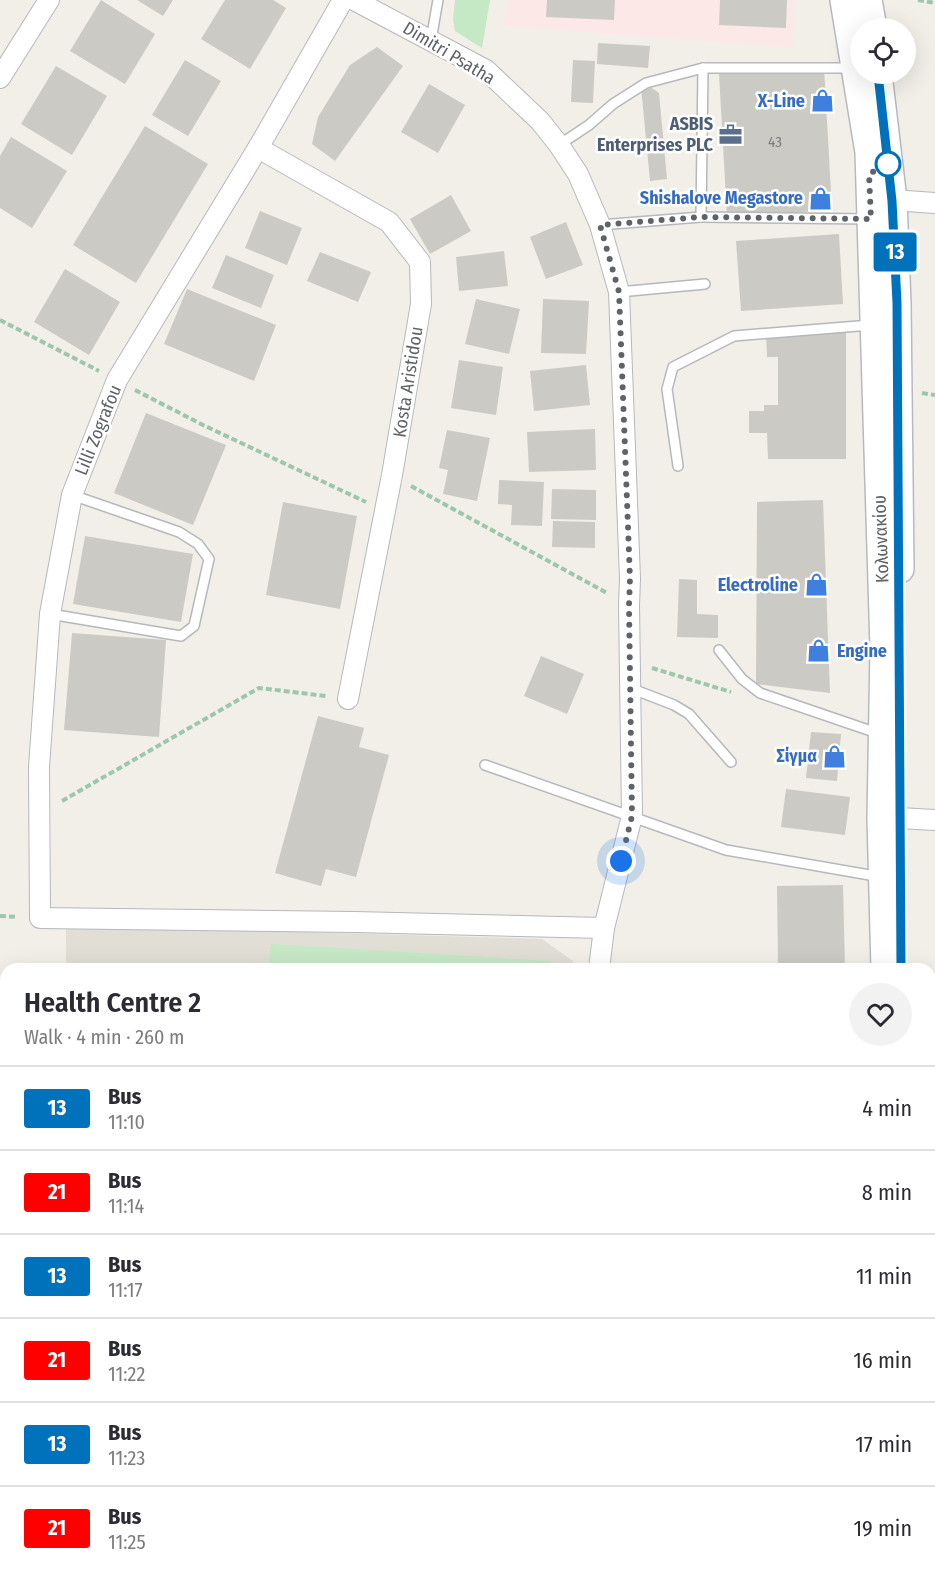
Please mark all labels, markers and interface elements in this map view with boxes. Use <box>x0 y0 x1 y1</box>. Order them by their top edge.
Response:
street label: Dimitri Psatha <box>399 17 499 89</box>
map controls <box>850 18 916 84</box>
button: locate <box>850 18 916 84</box>
shop icon: X-Line <box>810 88 836 114</box>
place label: X-Line <box>757 90 805 112</box>
place label: ASBIS Enterprises PLC <box>597 113 714 156</box>
office icon: ASBIS Enterprises PLC <box>718 121 744 147</box>
house number: 43 <box>768 133 782 151</box>
unlabelled marker <box>875 151 901 177</box>
shop icon: Shishalove Megastore <box>808 185 834 211</box>
place label: Shishalove Megastore <box>640 187 803 209</box>
line badge: 13 <box>868 232 922 272</box>
text: 13 <box>886 239 904 265</box>
street label: Kosta Aristidou <box>388 325 428 439</box>
street label: Lilli Zografou <box>70 382 126 478</box>
street label: Κολωνακίου <box>868 495 894 583</box>
shop icon: Electroline <box>803 572 829 598</box>
place label: Electroline <box>718 574 798 596</box>
shop icon: Engine <box>806 638 832 664</box>
place label: Engine <box>837 640 887 662</box>
shop icon: Σίγμα <box>822 743 848 769</box>
place label: Σίγμα <box>777 745 817 767</box>
your location <box>606 846 636 876</box>
button: heart <box>849 983 912 1046</box>
text: Health Centre 2 <box>24 986 201 1019</box>
text: Walk · 4 min · 260 m <box>24 1025 184 1049</box>
text: Bus <box>108 1083 141 1110</box>
text: 13 <box>48 1095 66 1121</box>
text: 4 min <box>862 1095 912 1122</box>
text: 11:10 <box>108 1110 145 1134</box>
text: Bus <box>108 1167 141 1194</box>
text: 21 <box>48 1179 66 1205</box>
text: 8 min <box>862 1179 912 1206</box>
text: 11:14 <box>108 1194 144 1218</box>
text: Bus <box>108 1251 141 1278</box>
text: 13 <box>48 1263 66 1289</box>
text: 11 min <box>856 1263 912 1290</box>
text: 11:17 <box>108 1278 143 1302</box>
text: Bus <box>108 1335 141 1362</box>
text: 21 <box>48 1347 66 1373</box>
text: 16 min <box>853 1347 912 1374</box>
text: 11:22 <box>108 1362 145 1386</box>
text: Bus <box>108 1419 141 1446</box>
text: 13 <box>48 1431 66 1457</box>
text: 17 min <box>855 1431 912 1458</box>
text: 11:23 <box>108 1446 145 1470</box>
text: Bus <box>108 1503 141 1530</box>
text: 21 <box>48 1515 66 1541</box>
text: 19 min <box>854 1515 912 1542</box>
text: 11:25 <box>108 1530 146 1554</box>

